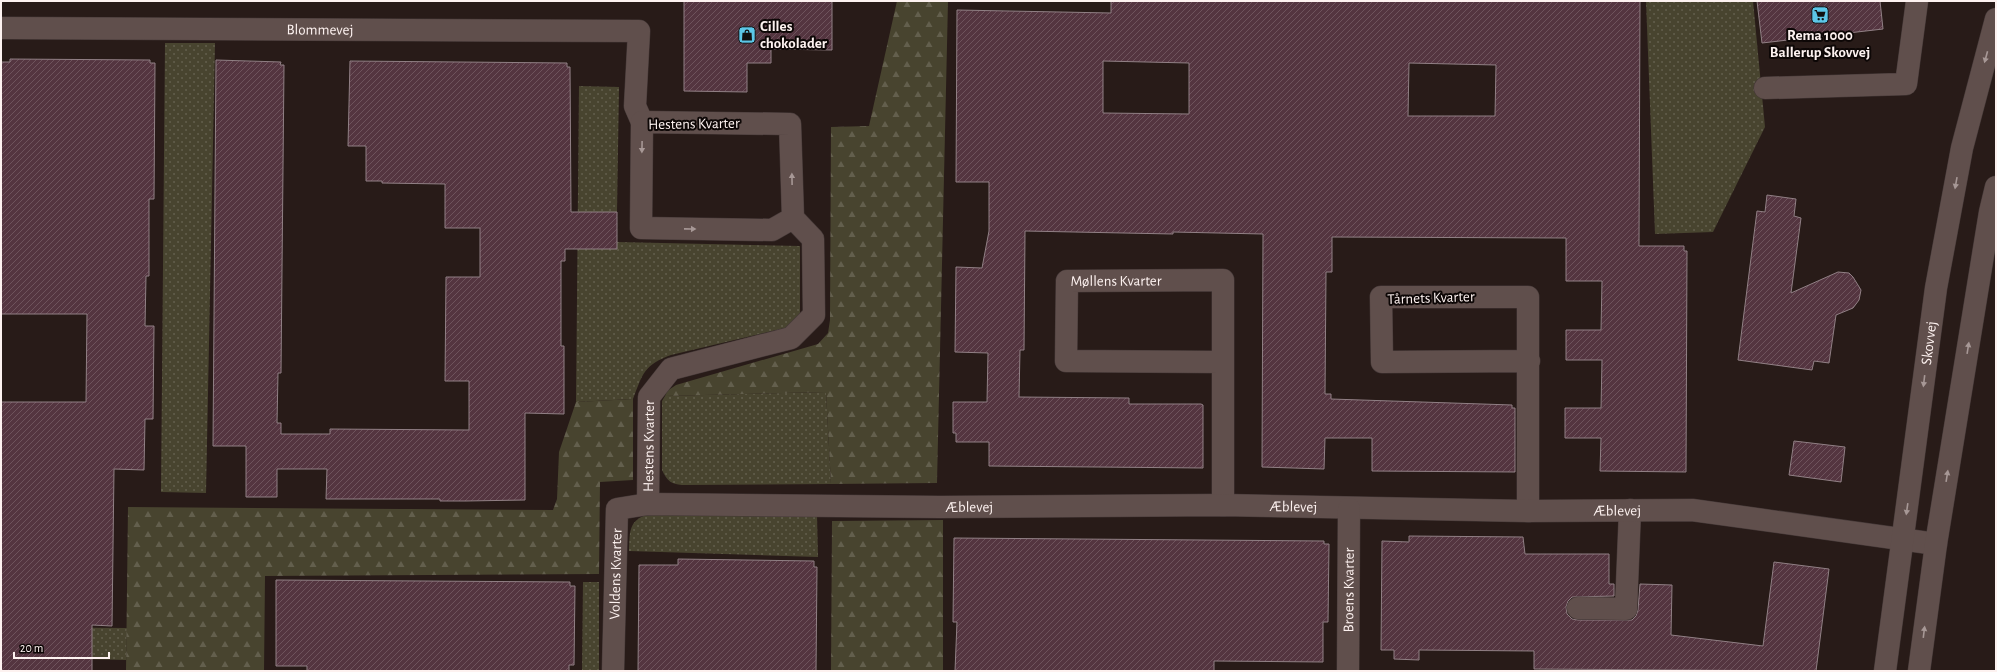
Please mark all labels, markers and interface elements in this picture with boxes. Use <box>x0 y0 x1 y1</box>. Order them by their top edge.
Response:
supermarket icon: Rema 1000 Ballerup Skovvej <box>1810 5 1830 25</box>
place label: Cilles chokolader <box>760 19 828 51</box>
street label: Blommevej <box>287 22 353 37</box>
shop icon: Cilles chokolader <box>737 25 757 45</box>
place label: Rema 1000 Ballerup Skovvej <box>1770 28 1870 60</box>
one-way arrow <box>1983 51 1989 63</box>
street label: Hestens Kvarter <box>648 116 740 132</box>
one-way arrow <box>639 141 645 154</box>
one-way arrow <box>789 172 795 185</box>
one-way arrow <box>1953 177 1959 189</box>
one-way arrow <box>684 226 697 232</box>
street label: Møllens Kvarter <box>1070 273 1162 288</box>
street label: Tårnets Kvarter <box>1387 289 1475 307</box>
street label: Skovvej <box>1918 320 1939 366</box>
one-way arrow <box>1965 342 1971 354</box>
one-way arrow <box>1921 374 1927 387</box>
street label: Hestens Kvarter <box>641 400 656 492</box>
one-way arrow <box>1944 470 1950 482</box>
street label: Æblevej <box>1269 498 1317 514</box>
street label: Æblevej <box>945 499 993 514</box>
street label: Æblevej <box>1593 503 1641 518</box>
one-way arrow <box>1904 503 1910 515</box>
street label: Voldens Kvarter <box>607 528 624 620</box>
street label: Broens Kvarter <box>1341 547 1356 632</box>
one-way arrow <box>1921 626 1927 638</box>
scale bar <box>14 634 109 660</box>
text: 20 m <box>20 642 43 654</box>

